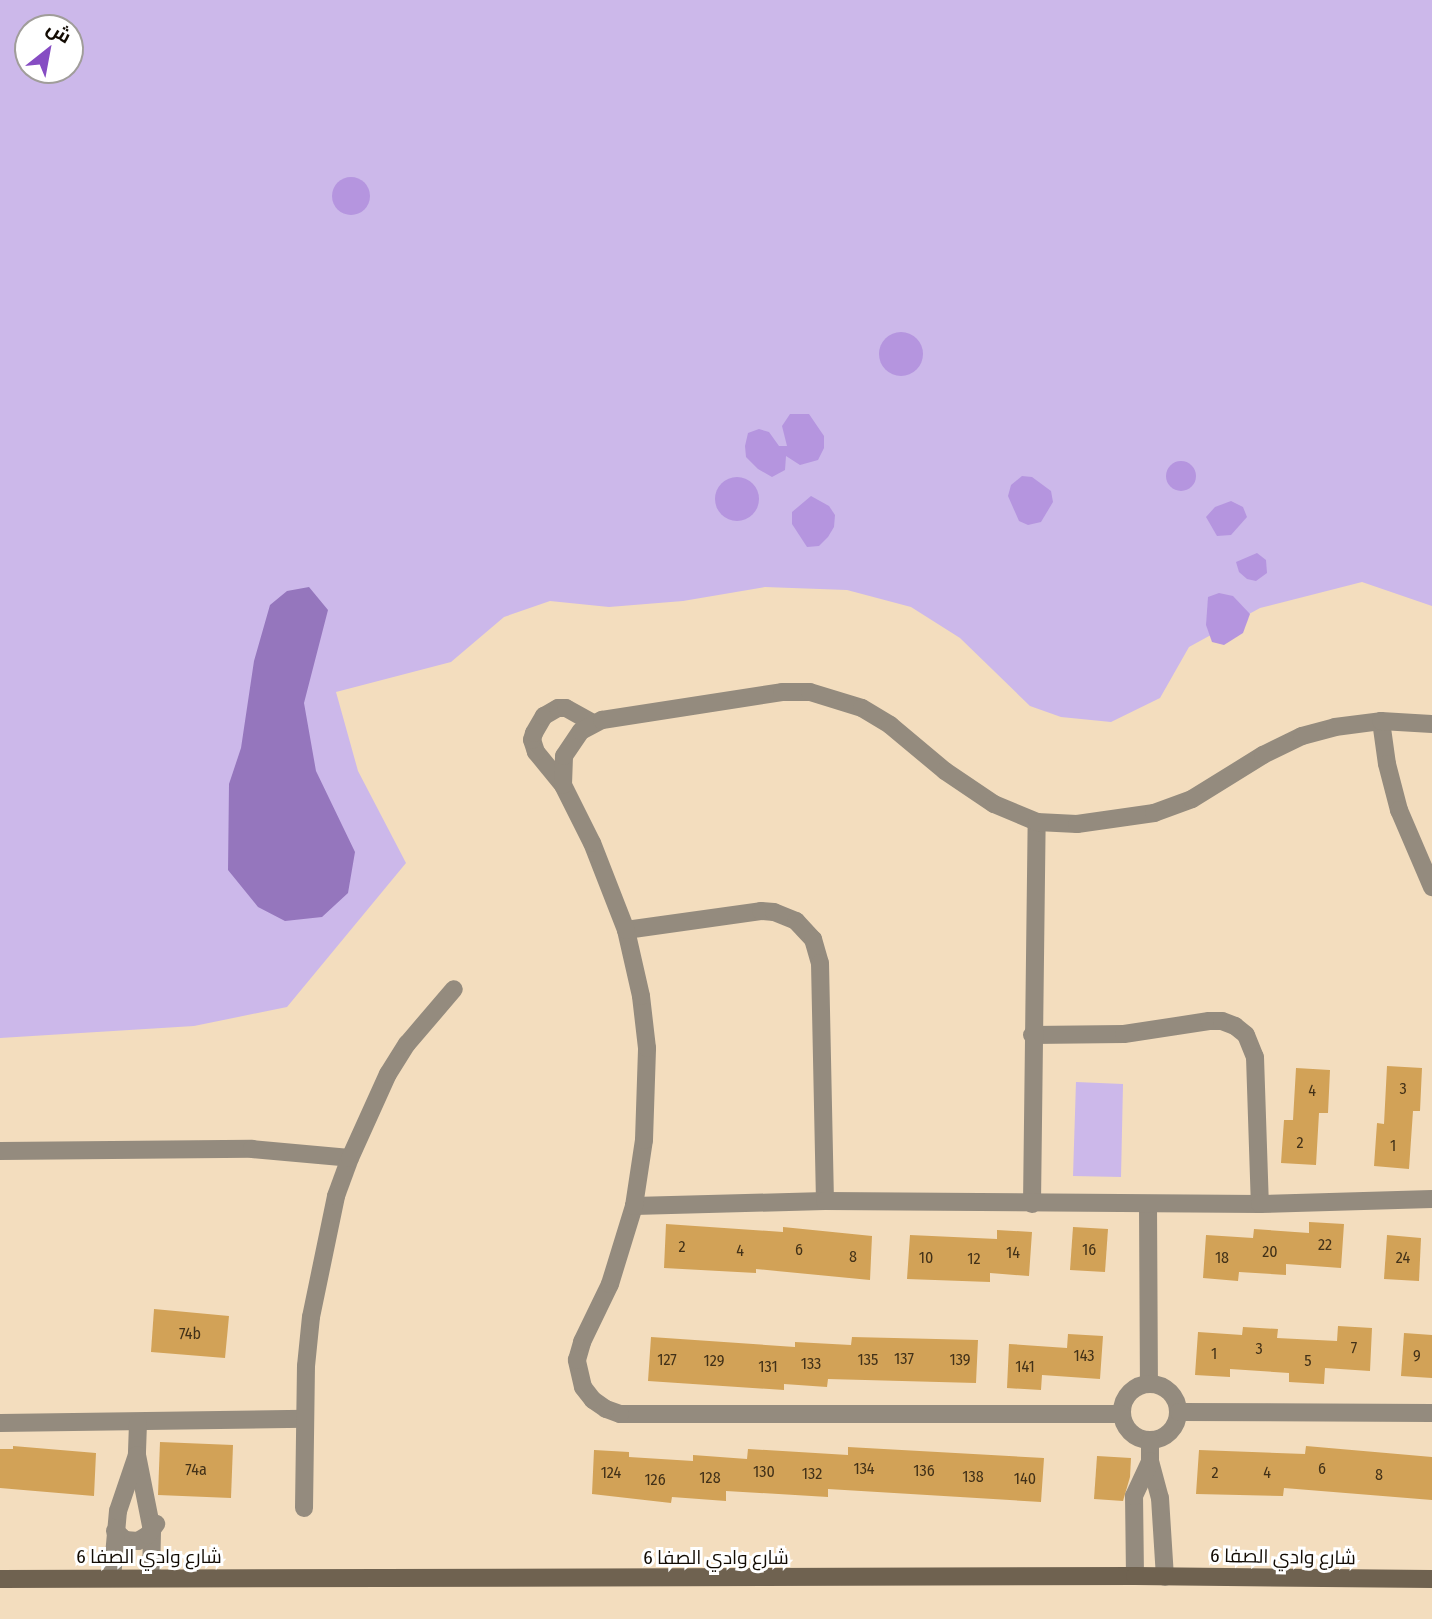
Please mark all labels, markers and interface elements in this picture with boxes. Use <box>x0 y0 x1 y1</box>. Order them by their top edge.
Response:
north arrow <box>14 14 84 84</box>
text: ش <box>43 16 75 48</box>
house number: 3 <box>1399 1079 1407 1099</box>
house number: 4 <box>1308 1081 1316 1101</box>
house number: 2 <box>1296 1133 1304 1153</box>
house number: 1 <box>1390 1136 1396 1156</box>
house number: 22 <box>1318 1235 1332 1255</box>
house number: 2 <box>678 1237 686 1257</box>
house number: 6 <box>795 1240 803 1260</box>
house number: 16 <box>1082 1240 1096 1260</box>
house number: 4 <box>736 1241 744 1261</box>
house number: 20 <box>1262 1242 1278 1262</box>
house number: 14 <box>1006 1243 1020 1263</box>
house number: 8 <box>849 1247 857 1267</box>
house number: 10 <box>919 1248 933 1268</box>
house number: 18 <box>1215 1248 1229 1268</box>
house number: 24 <box>1396 1248 1410 1268</box>
house number: 12 <box>967 1249 981 1269</box>
house number: 74b <box>179 1324 201 1344</box>
house number: 7 <box>1351 1338 1357 1358</box>
house number: 3 <box>1255 1339 1263 1359</box>
house number: 1 <box>1211 1344 1217 1364</box>
house number: 143 <box>1074 1346 1094 1366</box>
house number: 9 <box>1413 1346 1421 1366</box>
house number: 137 <box>894 1349 914 1369</box>
house number: 127 <box>657 1350 677 1370</box>
house number: 135 <box>858 1350 878 1370</box>
house number: 139 <box>949 1350 971 1370</box>
house number: 129 <box>704 1351 724 1371</box>
house number: 5 <box>1304 1351 1312 1371</box>
house number: 133 <box>801 1354 821 1374</box>
house number: 131 <box>758 1357 778 1377</box>
house number: 141 <box>1015 1357 1035 1377</box>
house number: 134 <box>853 1459 875 1479</box>
house number: 6 <box>1318 1459 1326 1479</box>
house number: 74a <box>185 1460 207 1480</box>
house number: 136 <box>913 1461 935 1481</box>
house number: 130 <box>753 1462 775 1482</box>
house number: 124 <box>601 1463 621 1483</box>
house number: 2 <box>1211 1463 1219 1483</box>
house number: 4 <box>1263 1463 1271 1483</box>
house number: 132 <box>802 1464 822 1484</box>
house number: 8 <box>1375 1465 1383 1485</box>
house number: 138 <box>962 1467 984 1487</box>
house number: 128 <box>699 1468 721 1488</box>
house number: 140 <box>1014 1469 1036 1489</box>
house number: 126 <box>644 1470 666 1490</box>
street label: شارع وادي الصفا 6 <box>1210 1544 1356 1570</box>
street label: شارع وادي الصفا 6 <box>76 1546 222 1568</box>
street label: شارع وادي الصفا 6 <box>643 1547 789 1569</box>

